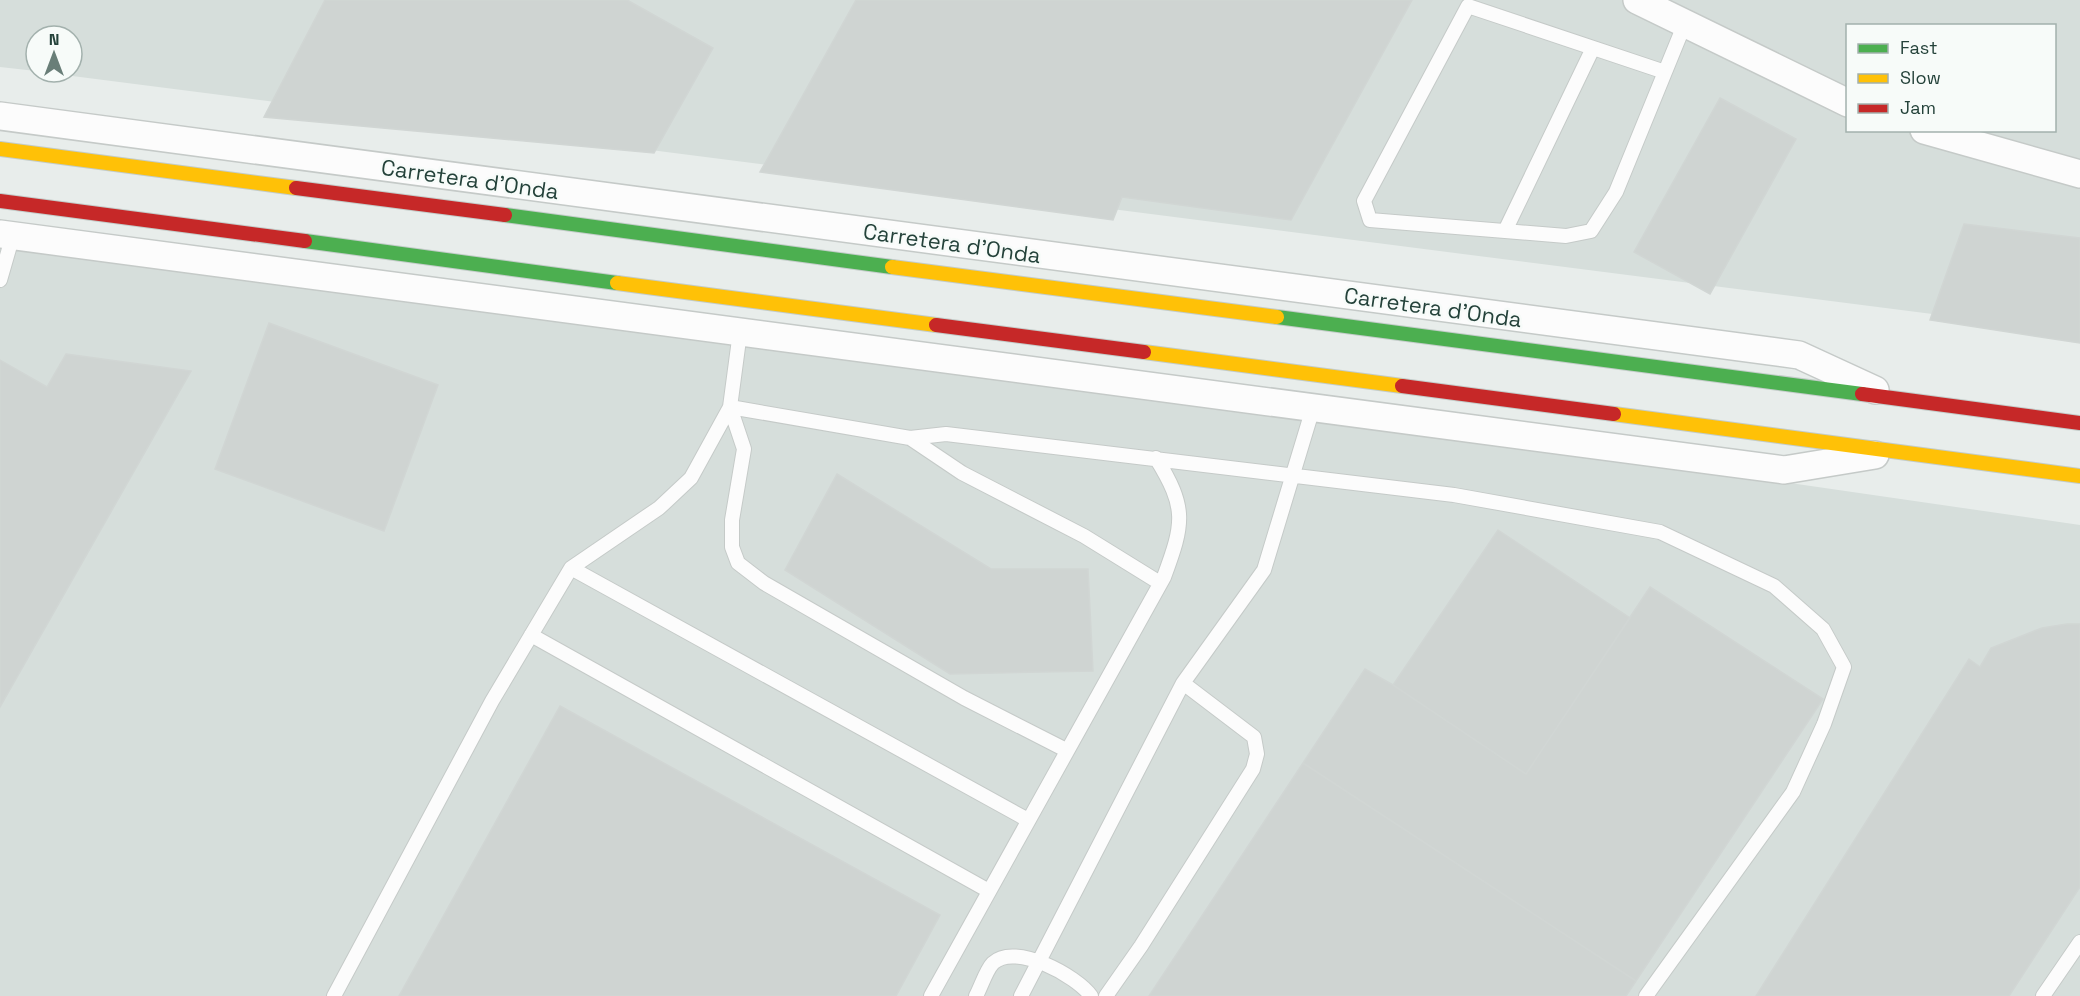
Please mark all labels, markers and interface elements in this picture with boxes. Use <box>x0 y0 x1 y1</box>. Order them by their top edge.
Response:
north arrow <box>24 24 84 84</box>
legend <box>1846 24 2056 132</box>
text: N <box>49 29 59 50</box>
text: Fast <box>1900 36 1937 59</box>
text: Slow <box>1900 66 1941 89</box>
text: Jam <box>1900 96 1936 119</box>
street label: Carretera d'Onda <box>379 153 561 205</box>
street label: Carretera d'Onda <box>861 217 1043 269</box>
street label: Carretera d'Onda <box>1342 281 1524 333</box>

